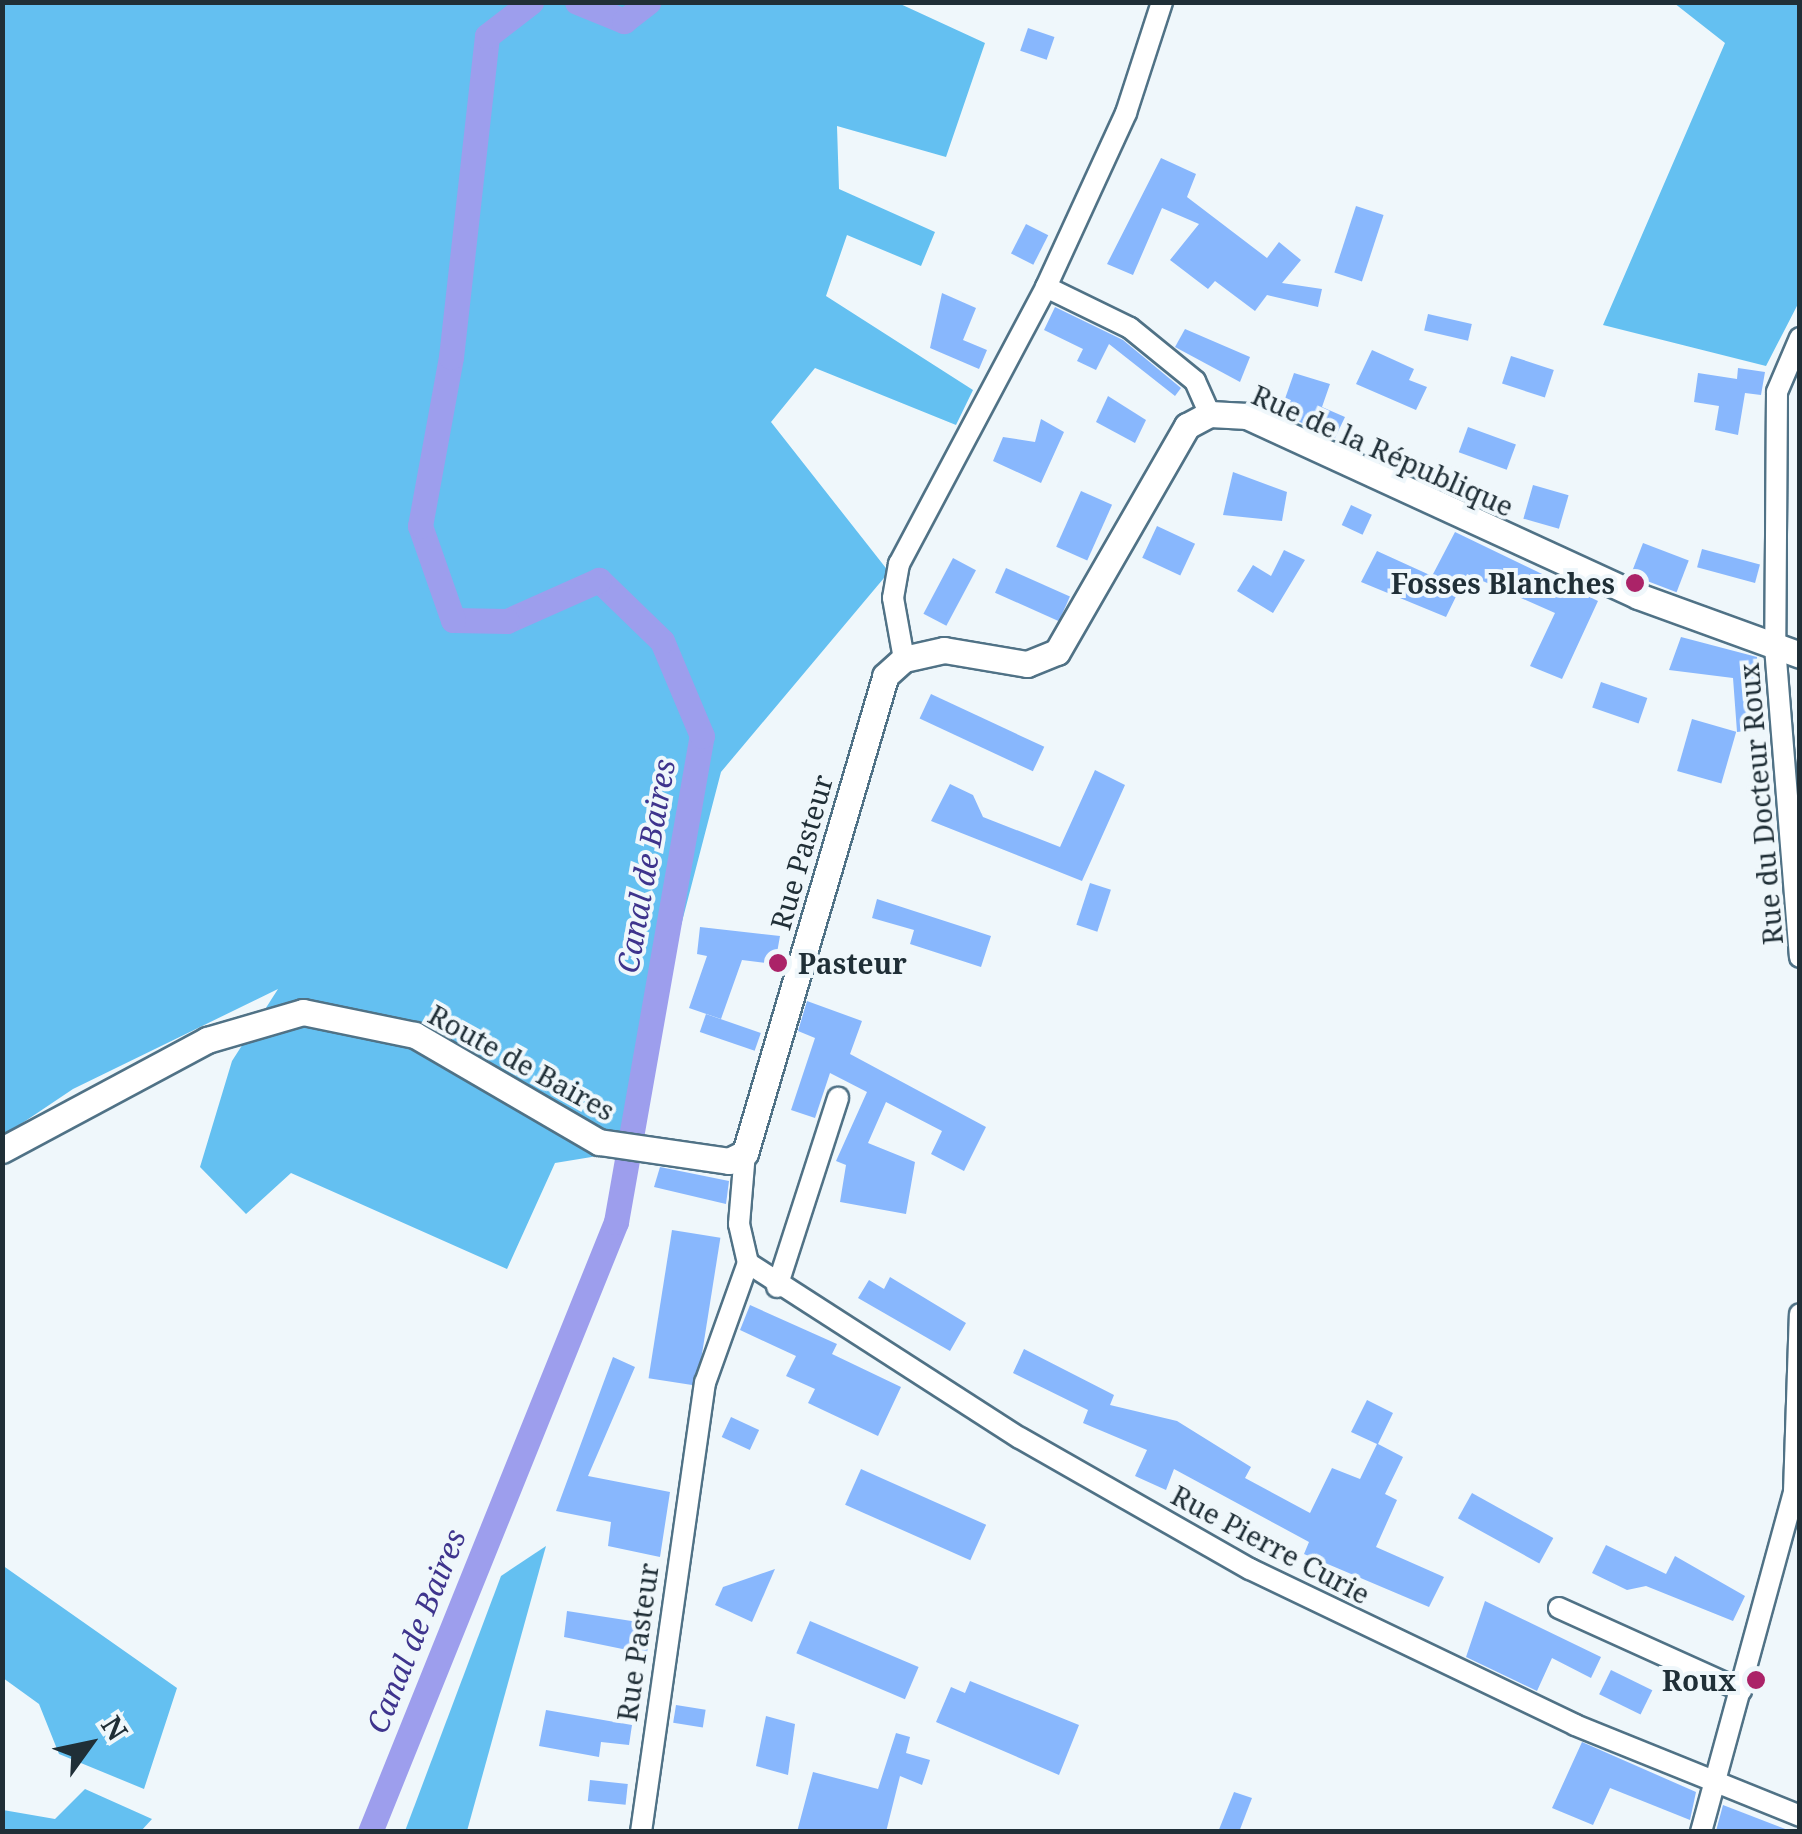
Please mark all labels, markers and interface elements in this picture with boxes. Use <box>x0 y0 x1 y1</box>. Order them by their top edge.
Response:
street label: Rue de la République <box>1247 377 1519 523</box>
place label: Fosses Blanches <box>1391 566 1615 600</box>
marker: Fosses Blanches <box>1624 572 1646 594</box>
street label: Rue du Docteur Roux <box>1731 662 1789 946</box>
water label: Canal de Baires <box>609 756 683 976</box>
street label: Rue Pasteur <box>763 771 839 933</box>
place label: Pasteur <box>798 946 907 980</box>
marker: Pasteur <box>767 952 789 974</box>
street label: Route de Baires <box>423 997 621 1127</box>
street label: Rue Pierre Curie <box>1166 1478 1376 1610</box>
water label: Canal de Baires <box>359 1524 473 1738</box>
street label: Rue Pasteur <box>609 1561 665 1723</box>
place label: Roux <box>1662 1663 1736 1697</box>
marker: Roux <box>1745 1669 1767 1691</box>
north arrow <box>40 1694 140 1794</box>
text: N <box>93 1708 137 1747</box>

